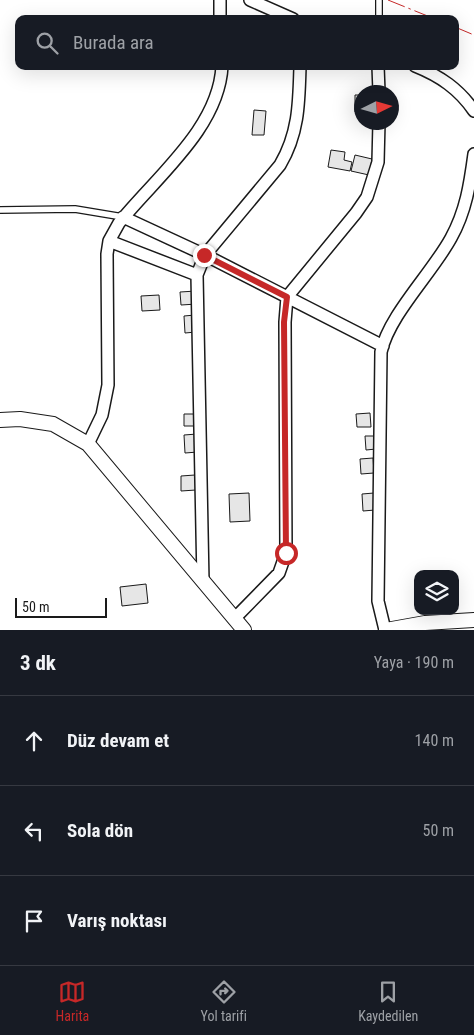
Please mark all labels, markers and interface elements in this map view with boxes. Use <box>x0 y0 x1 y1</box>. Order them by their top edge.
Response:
search box <box>15 15 459 70</box>
icon: search <box>33 29 61 57</box>
text: Burada ara <box>73 31 154 54</box>
north arrow <box>354 85 399 130</box>
route end <box>193 244 216 267</box>
route start <box>275 542 298 565</box>
map controls <box>414 570 459 615</box>
button: layers <box>414 570 459 615</box>
scale bar <box>15 595 108 618</box>
text: 50 m <box>22 599 50 615</box>
text: 3 dk <box>20 651 56 675</box>
text: Yaya · 190 m <box>374 653 454 672</box>
icon: ahead <box>20 727 48 755</box>
text: Düz devam et <box>67 729 169 752</box>
text: 140 m <box>415 731 454 750</box>
icon: left <box>20 817 48 845</box>
text: Sola dön <box>67 819 133 842</box>
text: 50 m <box>422 821 454 840</box>
icon: arrive <box>20 907 48 935</box>
text: Varış noktası <box>67 909 167 932</box>
tab: Harita <box>56 978 89 1024</box>
tab: Yol tarifi <box>201 978 247 1024</box>
tab: Kaydedilen <box>358 978 418 1024</box>

